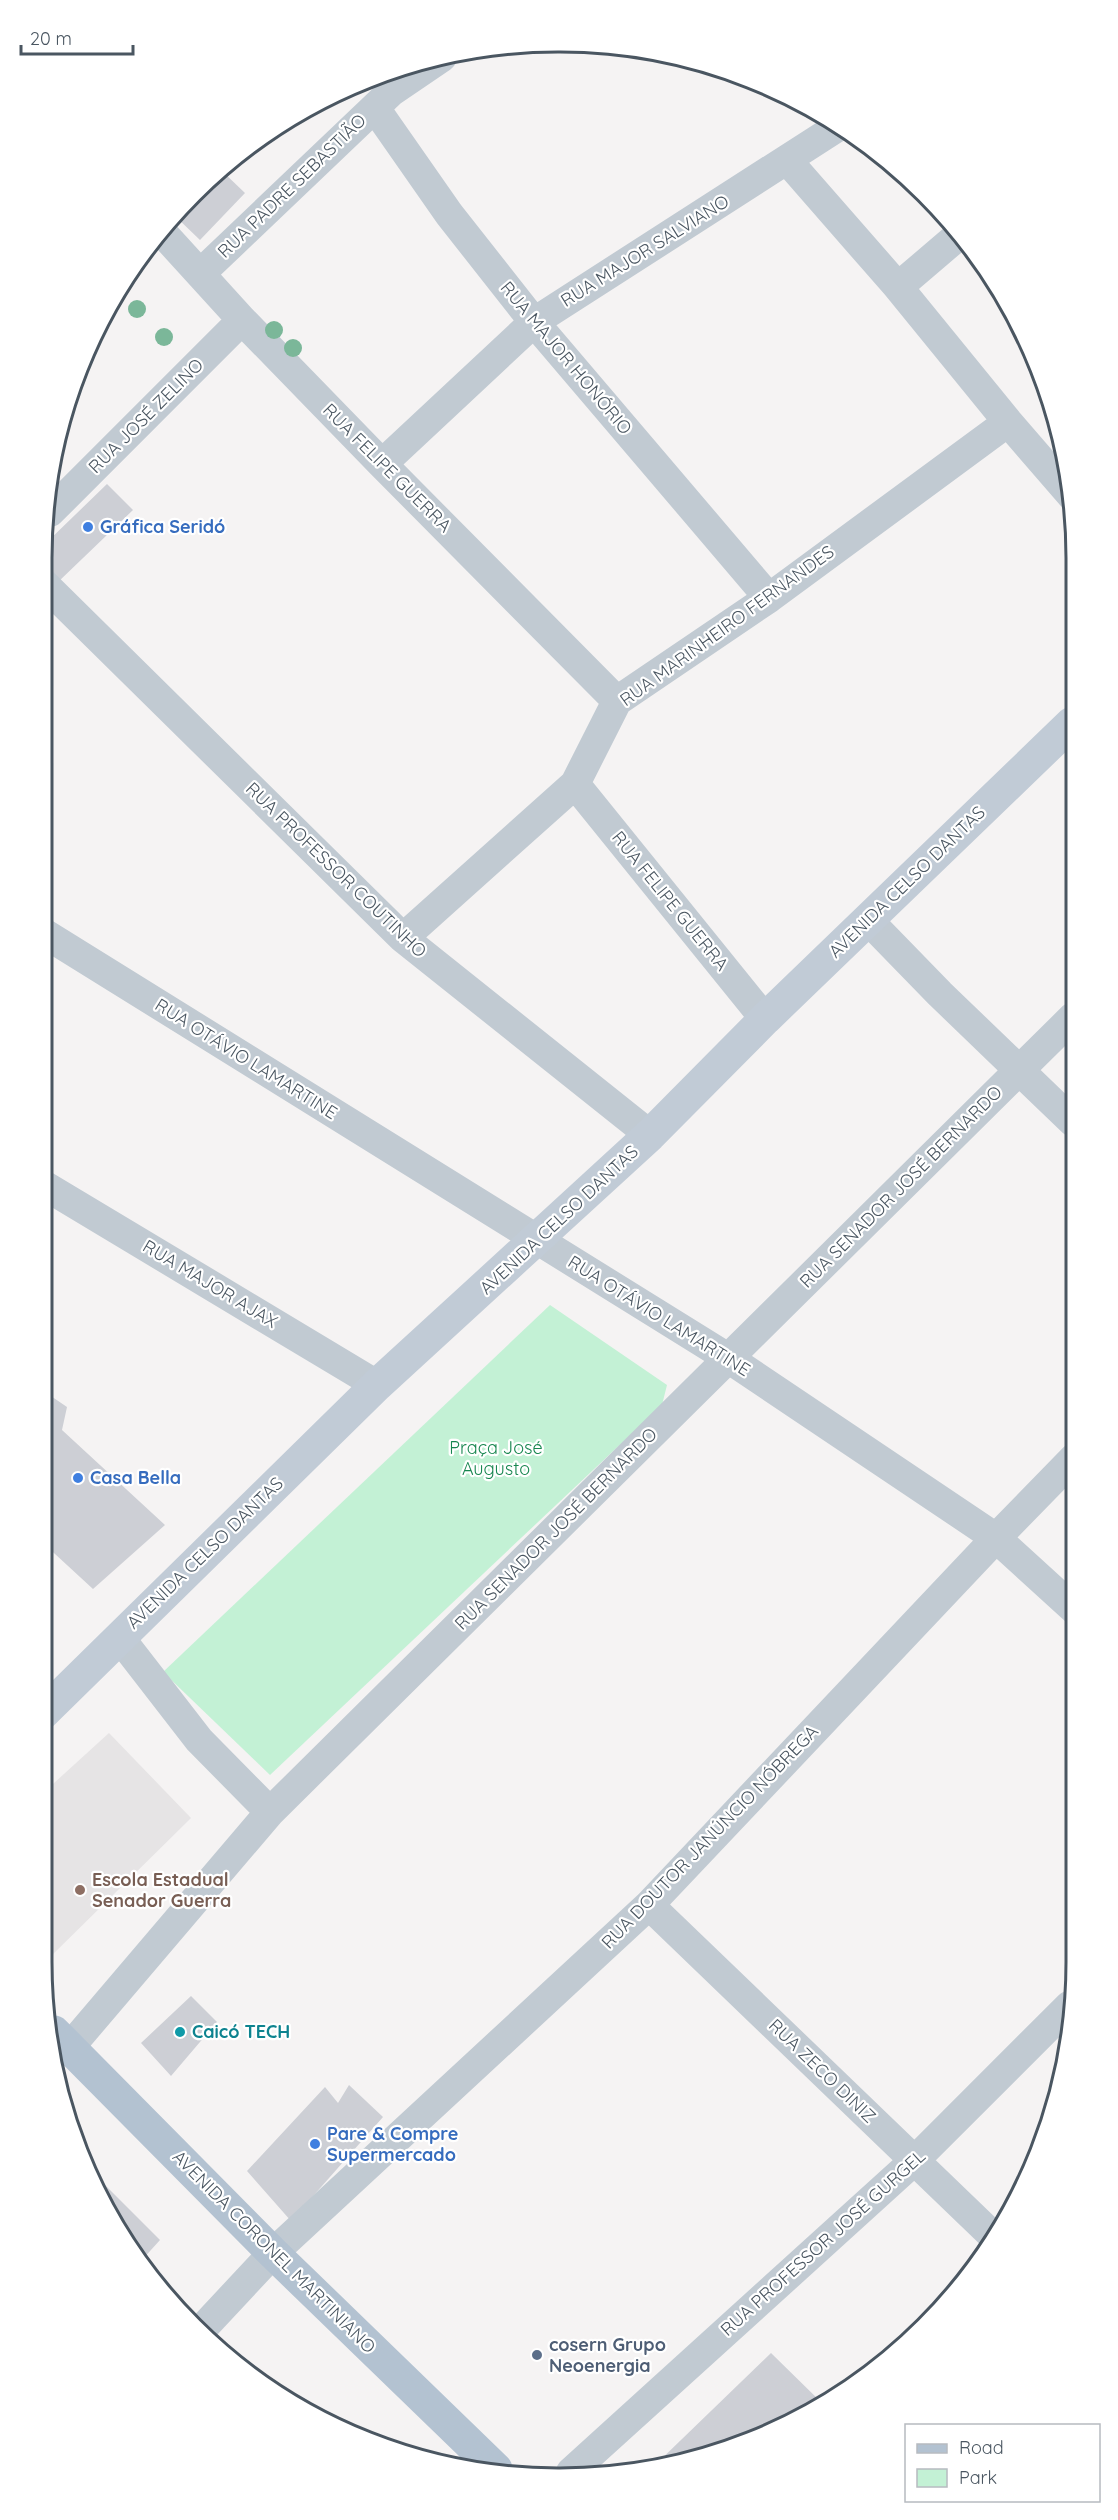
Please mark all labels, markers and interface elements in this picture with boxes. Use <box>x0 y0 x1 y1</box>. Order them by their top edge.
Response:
scale bar <box>21 18 134 56</box>
text: 20 m <box>30 27 72 50</box>
street label: RUA PADRE SEBASTIÃO <box>213 109 371 263</box>
street label: RUA MAJOR SALVIANO <box>556 189 733 312</box>
street label: RUA MAJOR HONÓRIO <box>496 276 637 439</box>
street label: RUA JOSÉ ZELINO <box>83 353 208 478</box>
street label: RUA FELIPE GUERRA <box>318 398 457 537</box>
place label: Gráfica Seridó <box>100 515 225 538</box>
marker: Gráfica Seridó <box>81 520 95 534</box>
street label: RUA MARINHEIRO FERNANDES <box>615 540 838 711</box>
street label: RUA PROFESSOR COUTINHO <box>241 777 432 962</box>
street label: AVENIDA CELSO DANTAS <box>824 801 990 962</box>
street label: RUA FELIPE GUERRA <box>607 826 734 975</box>
street label: RUA OTÁVIO LAMARTINE <box>151 993 342 1124</box>
street label: RUA SENADOR JOSÉ BERNARDO <box>795 1081 1007 1293</box>
street label: AVENIDA CELSO DANTAS <box>474 1140 643 1299</box>
street label: RUA MAJOR AJAX <box>139 1234 282 1333</box>
street label: RUA OTÁVIO LAMARTINE <box>564 1250 755 1381</box>
street label: RUA SENADOR JOSÉ BERNARDO <box>450 1423 662 1635</box>
park label: Praça José Augusto <box>449 1436 543 1480</box>
place label: Casa Bella <box>90 1466 181 1489</box>
marker: Casa Bella <box>71 1471 85 1485</box>
street label: AVENIDA CELSO DANTAS <box>122 1472 288 1633</box>
street label: RUA DOUTOR JANÚNCIO NÓBREGA <box>596 1720 823 1954</box>
place label: Escola Estadual Senador Guerra <box>92 1868 231 1912</box>
marker: Escola Estadual Senador Guerra <box>73 1883 87 1897</box>
street label: RUA ZECO DINIZ <box>764 2014 881 2128</box>
place label: Caicó TECH <box>192 2020 290 2043</box>
marker: Caicó TECH <box>173 2025 187 2039</box>
place label: Pare & Compre Supermercado <box>327 2122 458 2166</box>
marker: Pare & Compre Supermercado <box>308 2137 322 2151</box>
street label: RUA PROFESSOR JOSÉ GURGEL <box>715 2144 930 2341</box>
street label: AVENIDA CORONEL MARTINIANO <box>168 2145 381 2358</box>
place label: cosern Grupo Neoenergia <box>549 2333 666 2377</box>
marker: cosern Grupo Neoenergia <box>530 2348 544 2362</box>
legend <box>905 2424 1100 2502</box>
text: Road <box>959 2436 1004 2459</box>
text: Park <box>959 2466 997 2489</box>

